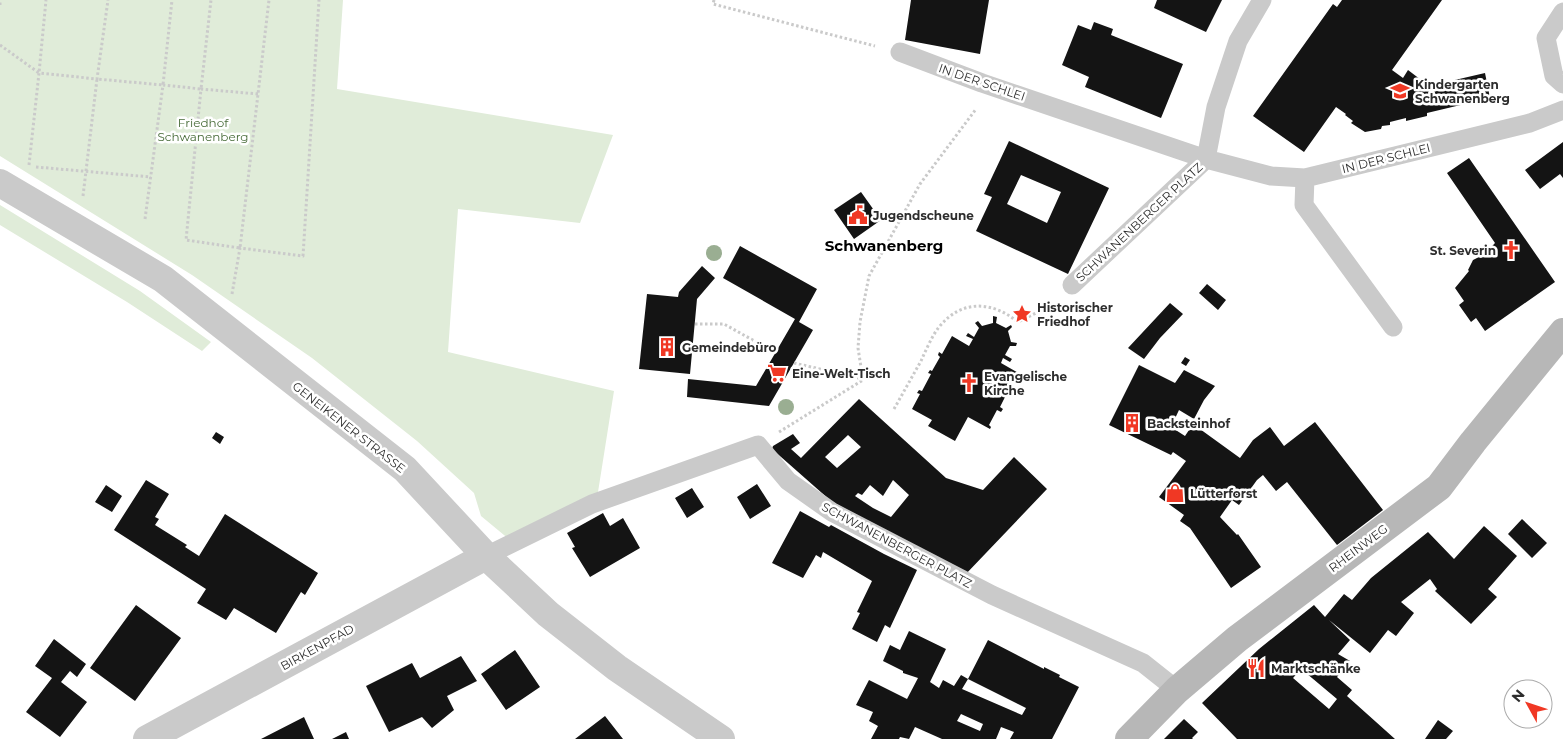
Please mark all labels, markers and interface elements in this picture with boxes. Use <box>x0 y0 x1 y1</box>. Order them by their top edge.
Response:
street label: IN DER SCHLEI <box>937 60 1027 104</box>
place label: Kindergarten Schwanenberg <box>1415 77 1510 106</box>
school or university icon: Kindergarten Schwanenberg <box>1389 80 1411 102</box>
park label: Friedhof Schwanenberg <box>157 115 249 144</box>
street label: IN DER SCHLEI <box>1340 140 1432 176</box>
street label: SCHWANENBERGER PLATZ <box>1073 159 1206 285</box>
public building icon: Jugendscheune <box>847 204 869 226</box>
place label: Jugendscheune <box>872 208 974 223</box>
district label: Schwanenberg <box>825 236 943 255</box>
church icon: St. Severin <box>1500 239 1522 261</box>
place label: St. Severin <box>1430 243 1496 258</box>
place label: Historischer Friedhof <box>1037 300 1113 329</box>
place icon: Historischer Friedhof <box>1011 303 1033 325</box>
building icon: Gemeindebüro <box>656 336 678 358</box>
place label: Gemeindebüro <box>682 340 776 355</box>
supermarket icon: Eine-Welt-Tisch <box>766 362 788 384</box>
place label: Eine-Welt-Tisch <box>792 366 891 381</box>
place label: Evangelische Kirche <box>984 369 1068 398</box>
church icon: Evangelische Kirche <box>958 372 980 394</box>
street label: GENEIKENER STRASSE <box>290 378 408 476</box>
building icon: Backsteinhof <box>1121 412 1143 434</box>
place label: Backsteinhof <box>1147 416 1231 431</box>
shop icon: Lütterforst <box>1164 482 1186 504</box>
place label: Lütterforst <box>1190 486 1258 501</box>
street label: SCHWANENBERGER PLATZ <box>819 499 975 591</box>
street label: RHEINWEG <box>1325 521 1391 575</box>
street label: BIRKENPFAD <box>278 621 357 673</box>
restaurant icon: Marktschänke <box>1245 657 1267 679</box>
place label: Marktschänke <box>1271 661 1361 676</box>
north arrow <box>1503 679 1553 729</box>
text: N <box>1508 686 1529 706</box>

